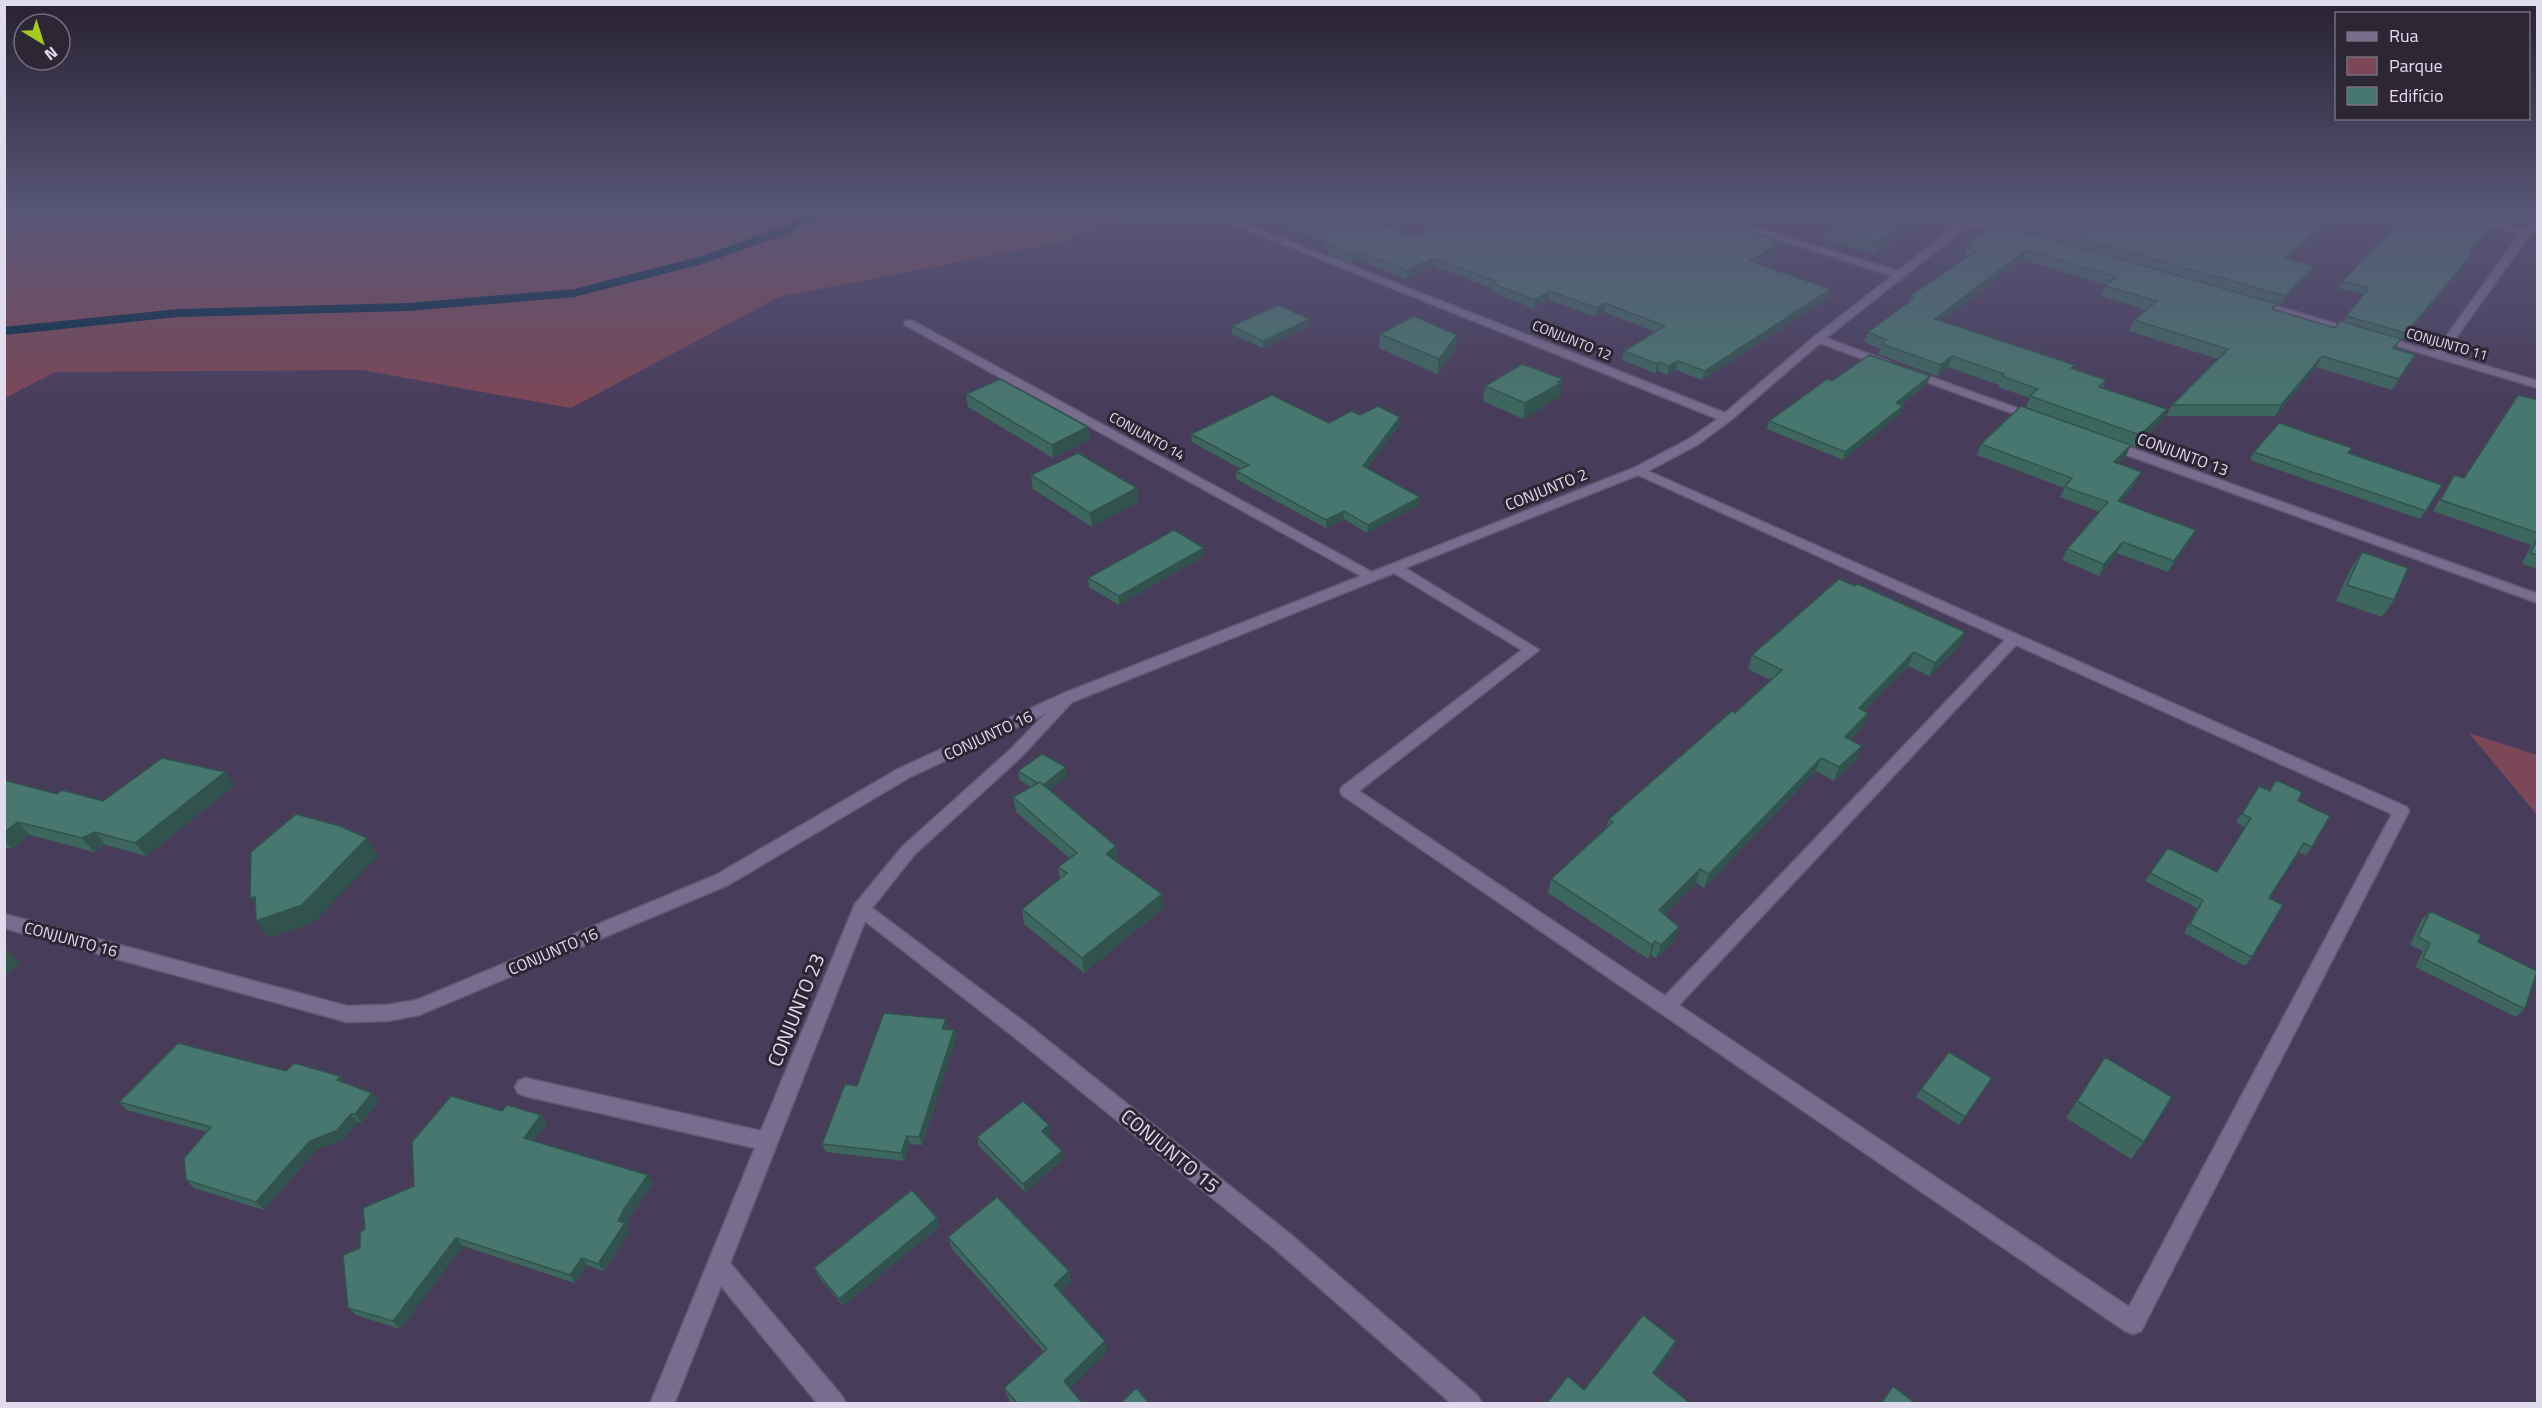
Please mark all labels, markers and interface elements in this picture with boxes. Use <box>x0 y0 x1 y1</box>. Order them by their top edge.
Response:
north arrow <box>12 12 72 72</box>
legend <box>2335 12 2530 120</box>
text: Rua <box>2389 22 2419 49</box>
text: N <box>39 41 63 67</box>
text: Parque <box>2389 52 2443 79</box>
text: Edifício <box>2389 82 2443 109</box>
street label: CONJUNTO 12 <box>1529 314 1615 365</box>
street label: CONJUNTO 11 <box>2404 322 2490 365</box>
street label: CONJUNTO 14 <box>1106 406 1189 465</box>
street label: CONJUNTO 13 <box>2134 426 2232 482</box>
street label: CONJUNTO 2 <box>1501 462 1591 516</box>
street label: CONJUNTO 16 <box>940 704 1036 766</box>
street label: CONJUNTO 16 <box>22 915 120 963</box>
street label: CONJUNTO 16 <box>504 921 602 981</box>
street label: CONJUNTO 23 <box>759 949 832 1071</box>
street label: CONJUNTO 15 <box>1114 1101 1227 1200</box>

